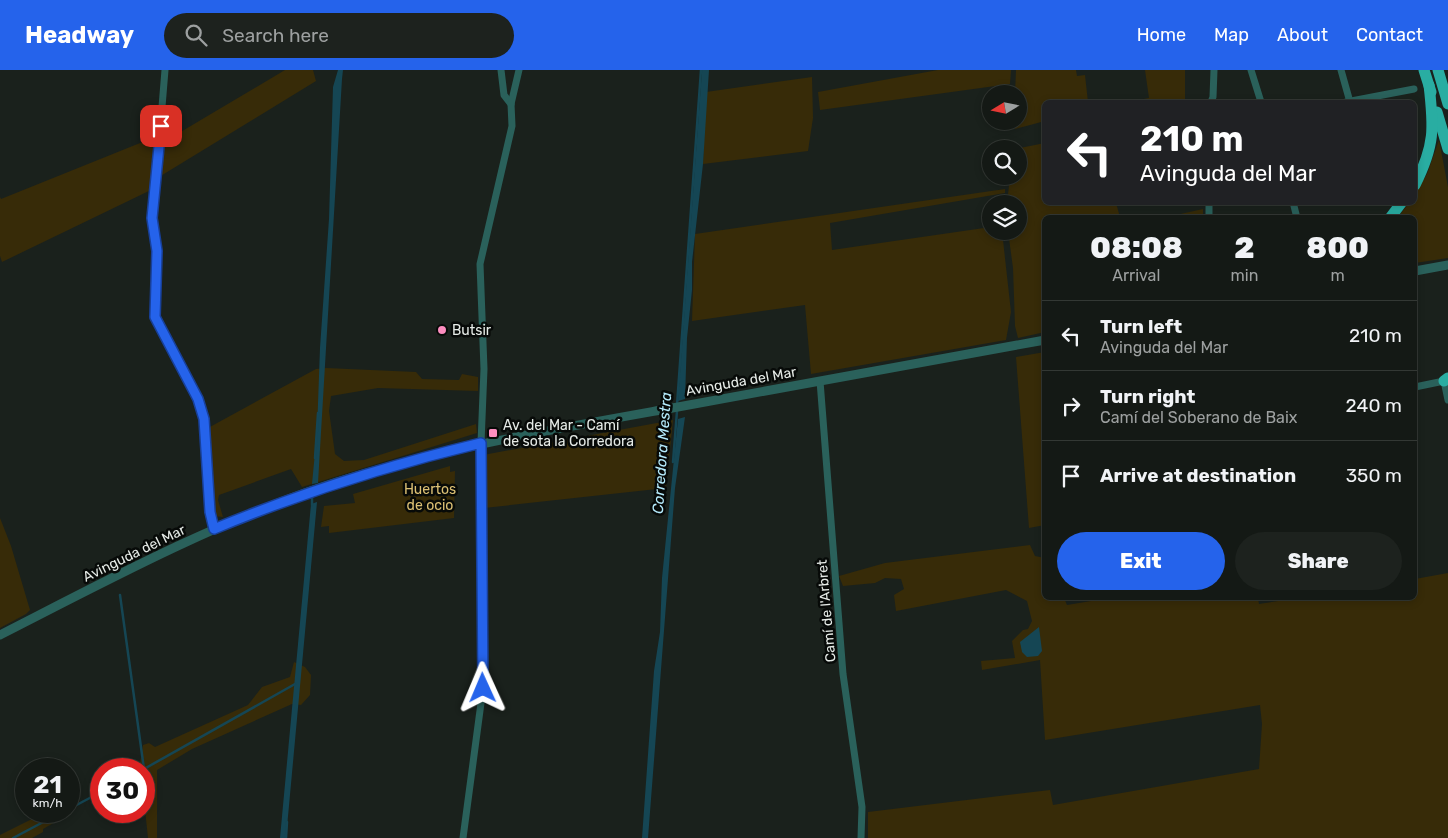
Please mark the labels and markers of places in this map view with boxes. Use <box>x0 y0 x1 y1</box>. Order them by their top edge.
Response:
pin <box>140 105 182 147</box>
place label: Butsir <box>452 322 492 339</box>
marker: Butsir <box>436 324 448 336</box>
place label: Av. del Mar - Camí de sota la Corredora <box>503 417 634 450</box>
marker: Av. del Mar - Camí de sota la Corredora <box>487 427 499 439</box>

